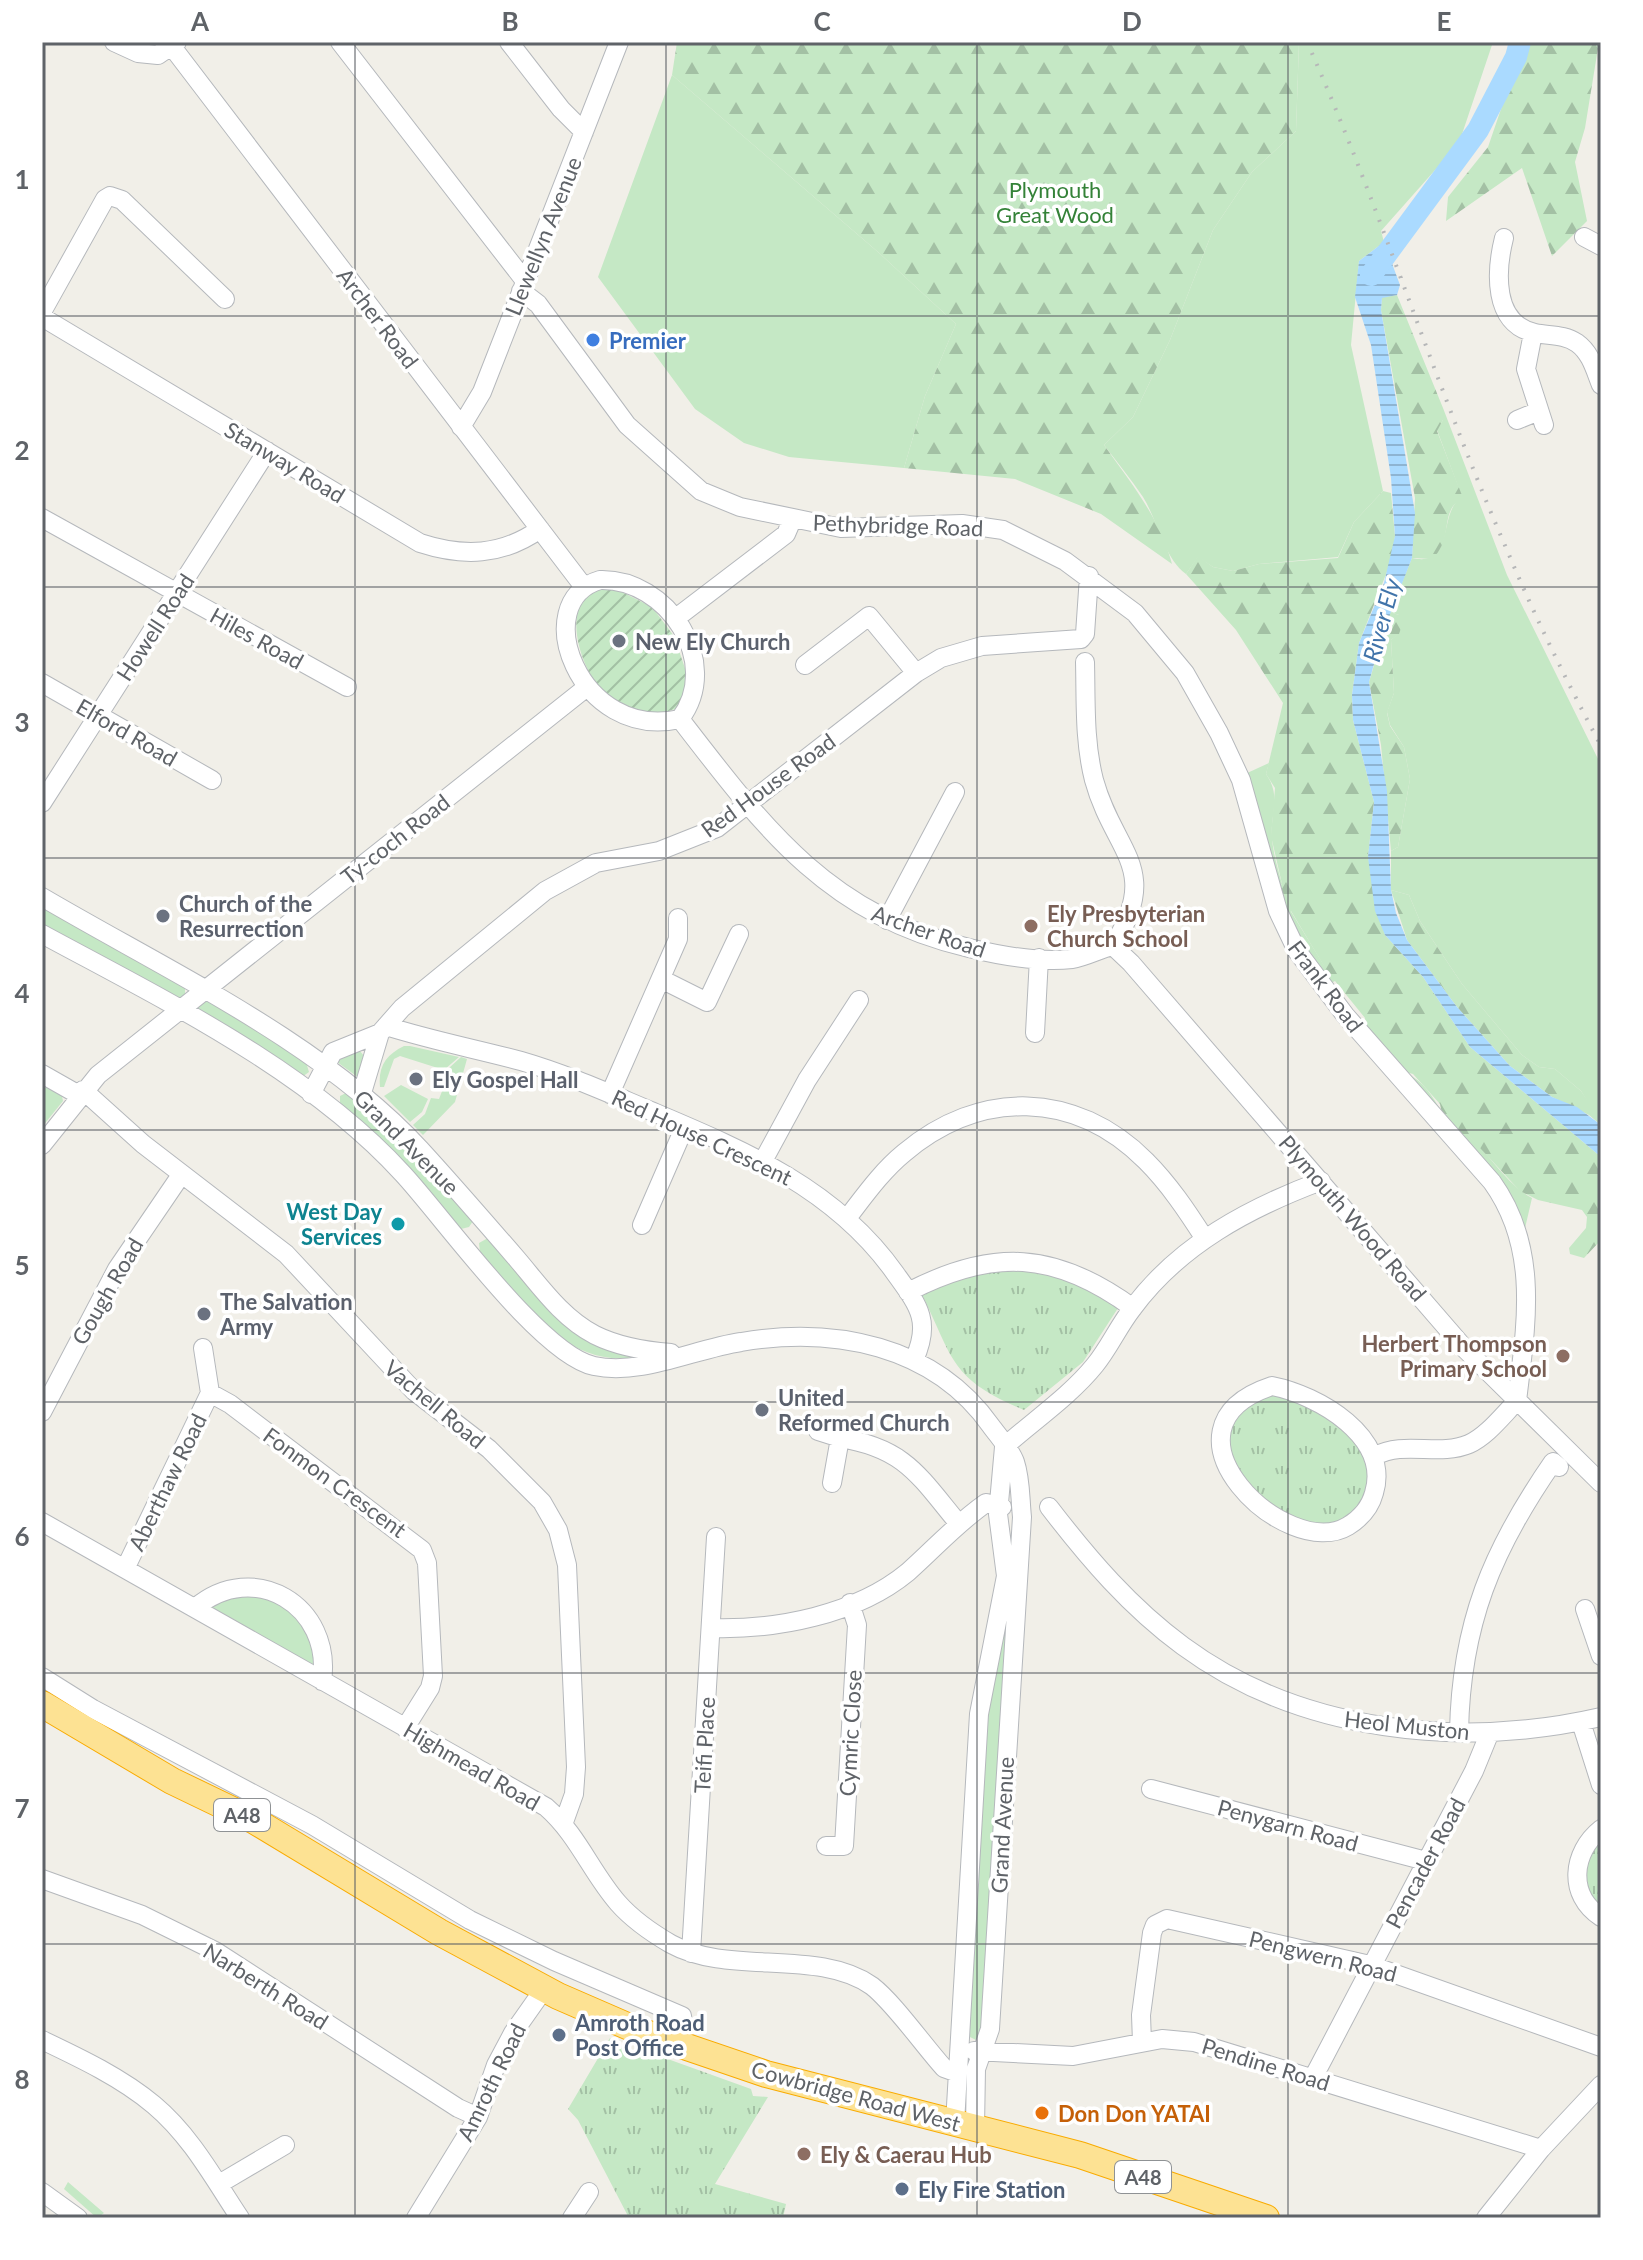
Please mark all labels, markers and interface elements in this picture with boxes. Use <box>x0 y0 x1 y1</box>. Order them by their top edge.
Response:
text: A <box>190 5 210 37</box>
text: B <box>501 5 519 37</box>
text: C <box>813 5 831 37</box>
text: D <box>1122 5 1142 37</box>
text: E <box>1437 5 1451 37</box>
street label: Llewellyn Avenue <box>499 153 587 319</box>
text: 1 <box>14 163 30 195</box>
park label: Plymouth Great Wood <box>996 176 1114 228</box>
street label: Archer Road <box>331 262 425 374</box>
place label: Premier <box>609 327 687 354</box>
marker: Premier <box>584 331 602 349</box>
street label: Stanway Road <box>220 416 350 508</box>
text: 2 <box>14 434 30 466</box>
street label: Pethybridge Road <box>812 509 984 541</box>
street label: Howell Road <box>110 568 200 686</box>
water label: River Ely <box>1356 575 1406 665</box>
street label: Hiles Road <box>206 601 308 675</box>
place label: New Ely Church <box>635 628 791 655</box>
marker: New Ely Church <box>610 632 628 650</box>
street label: Elford Road <box>72 692 182 772</box>
text: 3 <box>14 706 30 738</box>
street label: Red House Road <box>696 727 840 843</box>
street label: Ty-coch Road <box>335 788 455 890</box>
place label: Church of the Resurrection <box>179 890 312 942</box>
street label: Archer Road <box>868 899 990 963</box>
place label: Ely Presbyterian Church School <box>1047 900 1205 952</box>
marker: Church of the Resurrection <box>154 907 172 925</box>
marker: Ely Presbyterian Church School <box>1022 917 1040 935</box>
street label: Frank Road <box>1283 935 1369 1037</box>
text: 4 <box>14 977 30 1009</box>
place label: Ely Gospel Hall <box>432 1066 578 1093</box>
marker: Ely Gospel Hall <box>407 1070 425 1088</box>
street label: Red House Crescent <box>608 1083 797 1191</box>
street label: Grand Avenue <box>349 1084 465 1200</box>
street label: Plymouth Wood Road <box>1274 1129 1432 1307</box>
place label: West Day Services <box>286 1198 382 1250</box>
marker: West Day Services <box>389 1215 407 1233</box>
street label: Gough Road <box>66 1233 148 1349</box>
text: 5 <box>14 1249 30 1281</box>
place label: The Salvation Army <box>219 1288 353 1340</box>
marker: The Salvation Army <box>195 1305 213 1323</box>
place label: Herbert Thompson Primary School <box>1361 1330 1547 1382</box>
marker: Herbert Thompson Primary School <box>1554 1347 1572 1365</box>
street label: Vachell Road <box>379 1354 491 1454</box>
place label: United Reformed Church <box>778 1384 950 1436</box>
marker: United Reformed Church <box>753 1401 771 1419</box>
street label: Aberthaw Road <box>122 1409 212 1555</box>
street label: Fonmon Crescent <box>258 1421 412 1543</box>
text: 6 <box>14 1520 30 1552</box>
street label: Cymric Close <box>833 1669 867 1797</box>
street label: Teifi Place <box>688 1696 720 1794</box>
street label: Heol Muston <box>1343 1705 1471 1745</box>
street label: Highmead Road <box>399 1716 545 1816</box>
street label: Grand Avenue <box>985 1756 1019 1894</box>
text: 7 <box>14 1792 30 1824</box>
street label: Penygarn Road <box>1215 1793 1361 1857</box>
street label: Pencader Road <box>1379 1793 1471 1933</box>
road number: A48 <box>214 1799 270 1831</box>
street label: Pengwern Road <box>1246 1925 1400 1987</box>
street label: Narberth Road <box>199 1937 333 2035</box>
place label: Amroth Road Post Office <box>574 2009 705 2061</box>
street label: Amroth Road <box>451 2019 531 2145</box>
marker: Amroth Road Post Office <box>550 2026 568 2044</box>
street label: Pendine Road <box>1199 2032 1333 2096</box>
street label: Cowbridge Road West <box>749 2055 964 2137</box>
text: 8 <box>14 2063 30 2095</box>
place label: Don Don YATAI <box>1058 2100 1211 2127</box>
marker: Don Don YATAI <box>1033 2104 1051 2122</box>
place label: Ely & Caerau Hub <box>820 2141 992 2168</box>
marker: Ely & Caerau Hub <box>795 2145 813 2163</box>
road number: A48 <box>1115 2161 1171 2193</box>
place label: Ely Fire Station <box>918 2176 1065 2203</box>
marker: Ely Fire Station <box>893 2180 911 2198</box>

